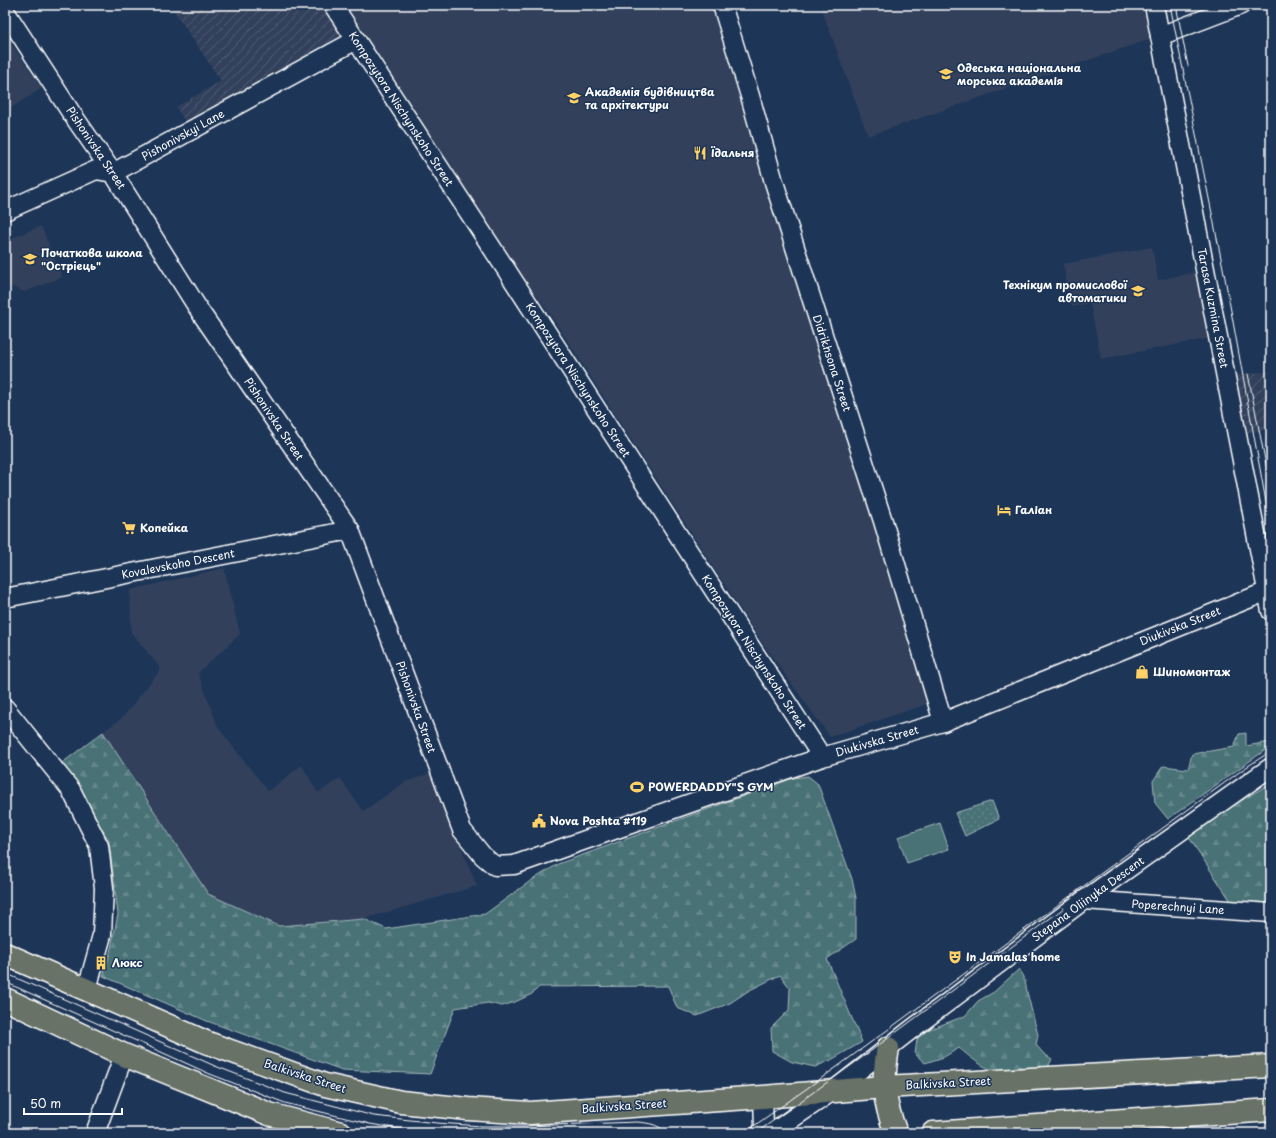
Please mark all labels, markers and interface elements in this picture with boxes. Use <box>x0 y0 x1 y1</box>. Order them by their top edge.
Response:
street label: Kompozytora Nischynskoho Street <box>345 28 458 190</box>
place label: Одеська національна морська академія <box>957 59 1082 89</box>
school or university icon: Одеська національна морська академія <box>938 66 954 82</box>
place label: Академія будівництва та архітектури <box>584 83 715 113</box>
school or university icon: Академія будівництва та архітектури <box>566 90 582 106</box>
street label: Pishonivska Street <box>62 103 130 192</box>
street label: Pishonivskyi Lane <box>138 105 227 164</box>
place label: Їдальня <box>710 144 754 161</box>
restaurant icon: Їдальня <box>692 145 708 161</box>
place label: Початкова школа "Остріець" <box>41 244 143 274</box>
street label: Tarasa Kuzmina Street <box>1194 246 1234 370</box>
school or university icon: Початкова школа "Остріець" <box>22 251 38 267</box>
place label: Технікум промислової автоматики <box>1003 276 1128 306</box>
school or university icon: Технікум промислової автоматики <box>1130 283 1146 299</box>
street label: Kompozytora Nischynskoho Street <box>522 299 635 461</box>
street label: Didrikhsona Street <box>809 312 856 413</box>
street label: Pishonivska Street <box>240 374 308 463</box>
place label: Галіан <box>1015 501 1052 518</box>
hotel icon: Галіан <box>996 502 1012 518</box>
place label: Копейка <box>140 519 189 536</box>
supermarket icon: Копейка <box>121 520 137 536</box>
street label: Kovalevskoho Descent <box>120 544 236 583</box>
street label: Kompozytora Nischynskoho Street <box>698 571 811 733</box>
street label: Diukivska Street <box>1137 602 1223 649</box>
street label: Pishonivska Street <box>392 659 441 755</box>
place label: Шиномонтаж <box>1153 663 1230 680</box>
shop icon: Шиномонтаж <box>1134 664 1150 680</box>
street label: Diukivska Street <box>833 721 920 761</box>
place label: POWERDADDY"S GYM <box>648 778 773 795</box>
sports icon: POWERDADDY"S GYM <box>629 779 645 795</box>
place label: Nova Poshta #119 <box>550 812 647 829</box>
public building icon: Nova Poshta #119 <box>531 813 547 829</box>
street label: Stepana Oliinyka Descent <box>1028 852 1148 945</box>
street label: Poperechnyi Lane <box>1131 895 1225 918</box>
place label: In Jamalas home <box>966 948 1060 965</box>
theatre icon: In Jamalas home <box>947 949 963 965</box>
place label: Люкс <box>112 954 143 971</box>
building icon: Люкс <box>93 955 109 971</box>
street label: Balkivska Street <box>262 1054 348 1097</box>
street label: Balkivska Street <box>905 1072 991 1093</box>
scale bar <box>24 1090 122 1116</box>
text: 50 m <box>30 1094 61 1112</box>
street label: Balkivska Street <box>581 1094 667 1117</box>

